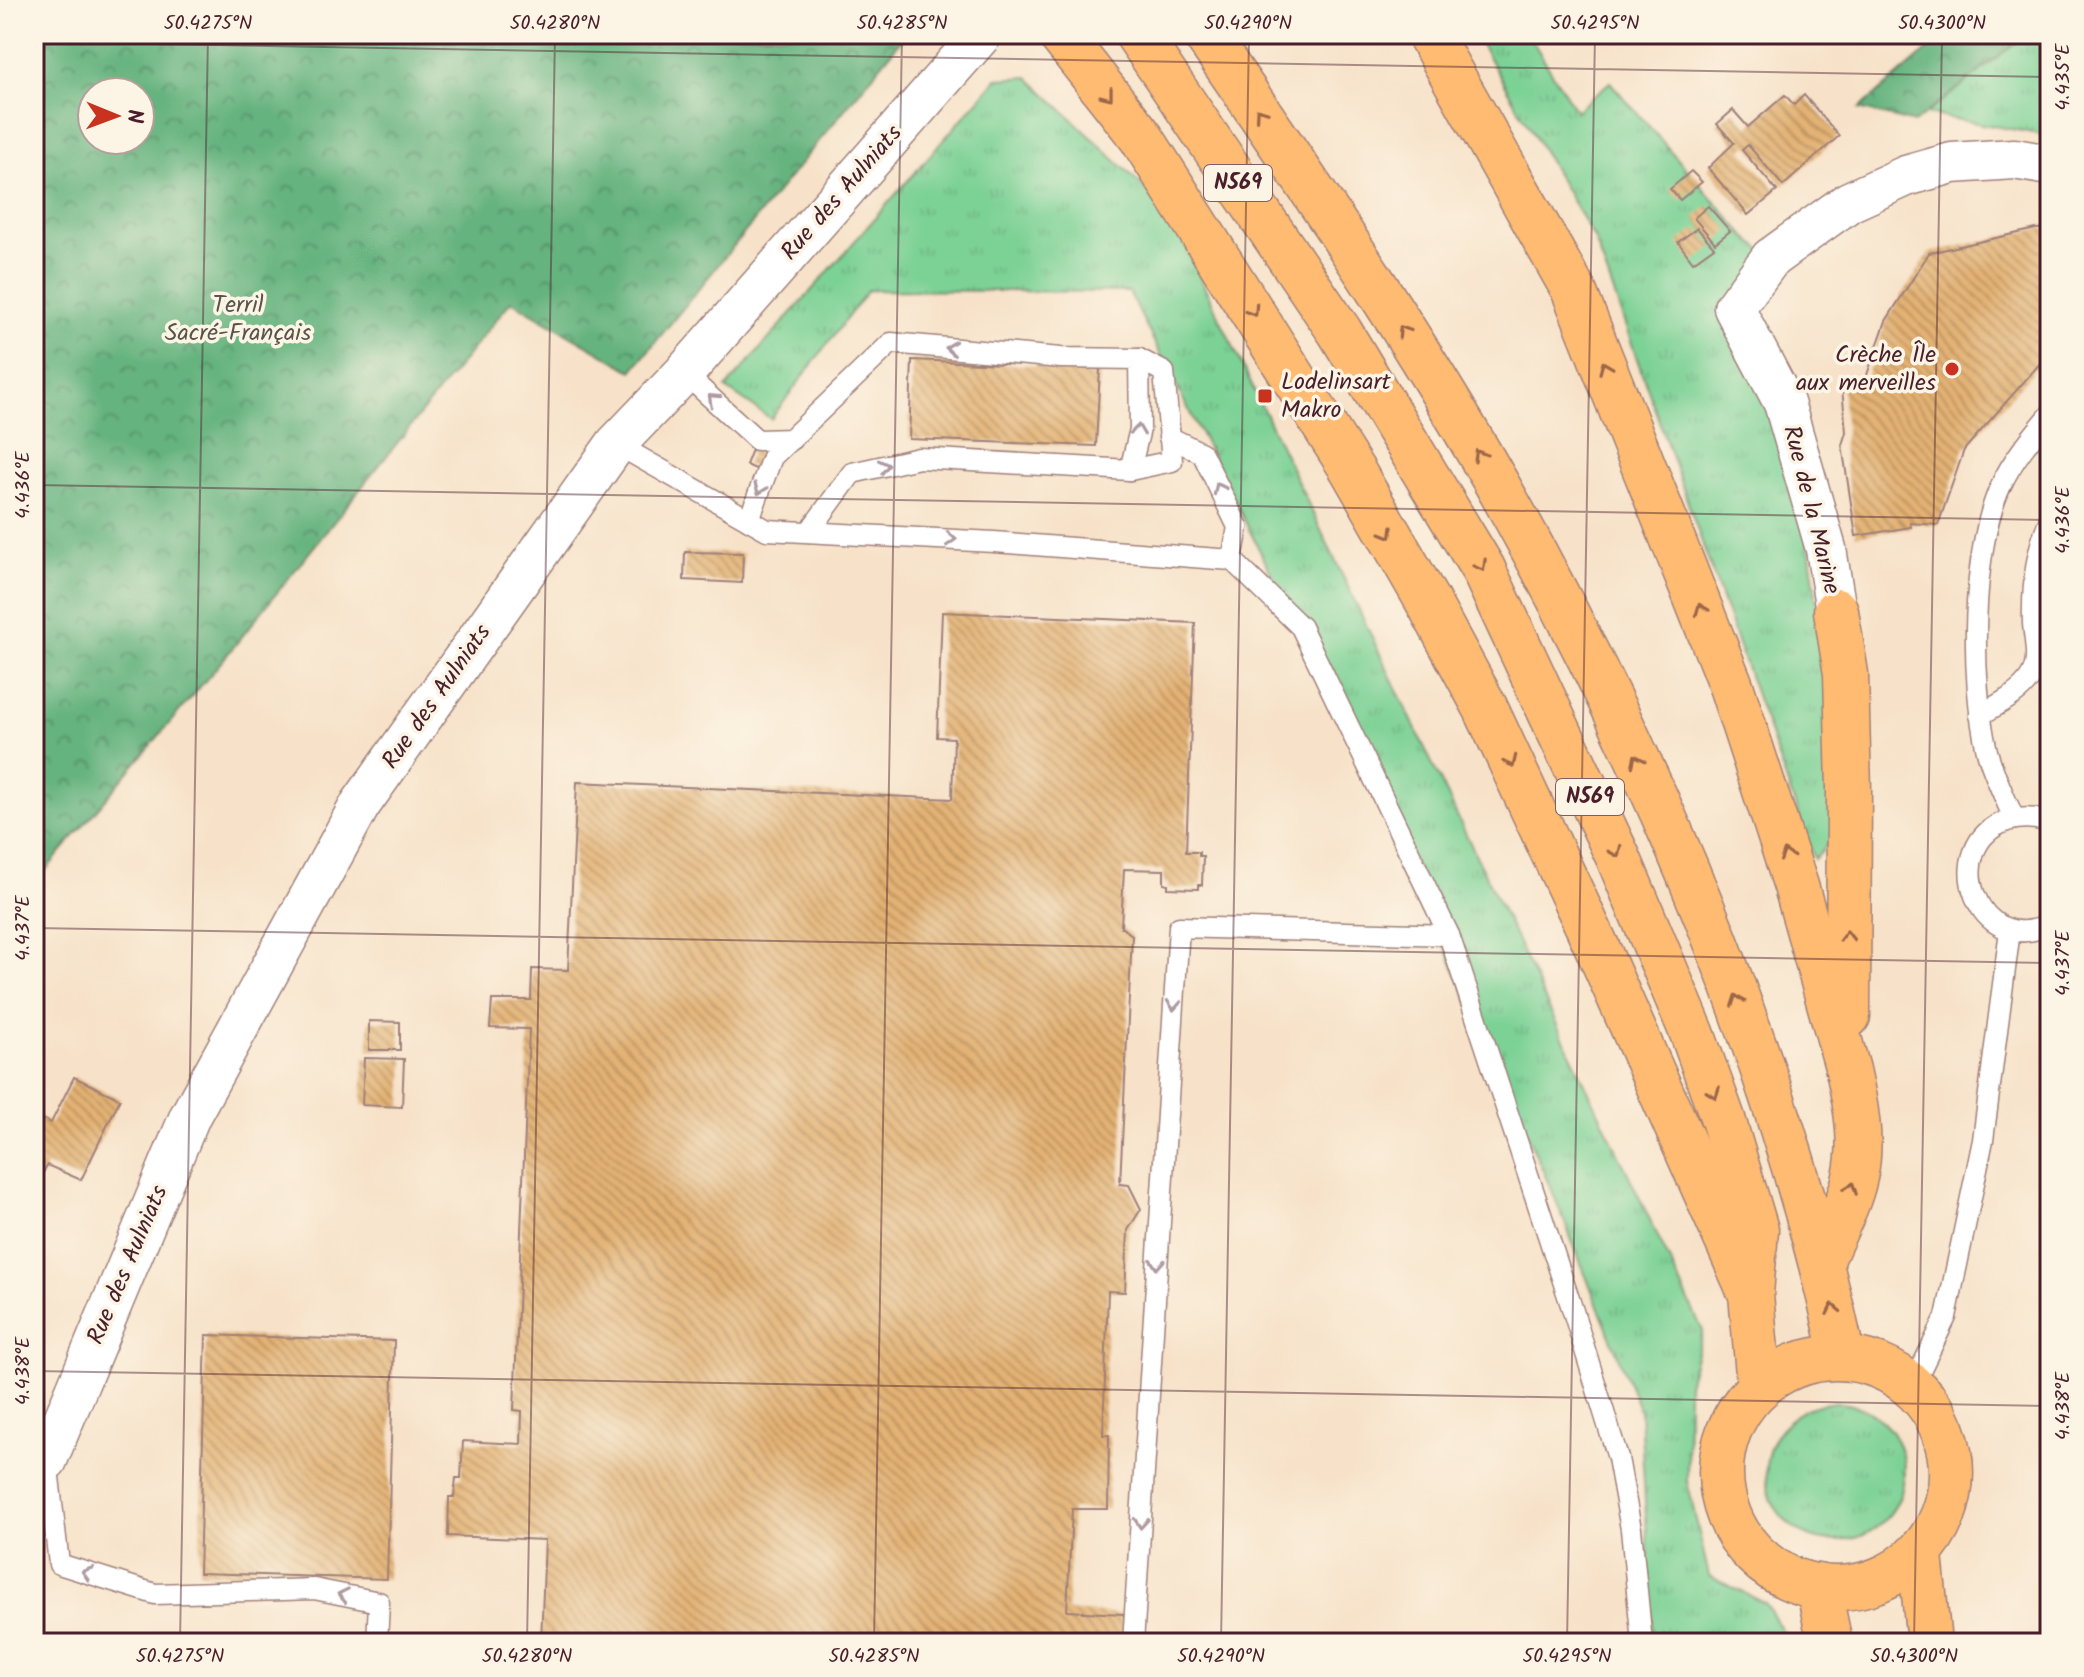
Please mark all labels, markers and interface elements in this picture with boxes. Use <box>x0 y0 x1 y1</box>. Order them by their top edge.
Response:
text: 50.4275°N <box>164 8 252 40</box>
text: 50.4280°N <box>510 8 600 40</box>
text: 50.4285°N <box>856 8 948 40</box>
text: 50.4290°N <box>1204 8 1292 40</box>
text: 50.4295°N <box>1551 8 1639 40</box>
text: 50.4300°N <box>1898 8 1986 40</box>
text: 4.435°E <box>2048 42 2080 111</box>
north arrow <box>76 76 156 156</box>
one-way arrow <box>1098 86 1113 100</box>
one-way arrow <box>1255 108 1270 122</box>
text: N <box>116 109 151 124</box>
street label: Rue des Aulniats <box>772 116 912 270</box>
road number: N569 <box>1204 165 1272 201</box>
park label: Terril Sacré-Français <box>165 286 311 353</box>
one-way arrow <box>1243 302 1258 317</box>
one-way arrow <box>1397 325 1412 339</box>
place label: Crèche Île aux merveilles <box>1796 336 1936 403</box>
one-way arrow <box>944 340 957 357</box>
marker: Crèche Île aux merveilles <box>1943 360 1961 378</box>
one-way arrow <box>1598 361 1614 375</box>
place label: Lodelinsart Makro <box>1281 363 1392 430</box>
marker: Lodelinsart Makro <box>1256 387 1274 405</box>
one-way arrow <box>708 394 722 409</box>
street label: Rue de la Marine <box>1771 422 1851 599</box>
one-way arrow <box>1129 424 1146 437</box>
one-way arrow <box>1473 449 1489 464</box>
text: 4.436°E <box>8 450 40 519</box>
one-way arrow <box>877 458 891 475</box>
one-way arrow <box>753 481 770 495</box>
one-way arrow <box>1213 482 1229 497</box>
text: 4.436°E <box>2048 485 2080 554</box>
one-way arrow <box>1379 524 1394 539</box>
one-way arrow <box>945 531 958 548</box>
one-way arrow <box>1472 558 1487 573</box>
one-way arrow <box>1694 603 1710 617</box>
street label: Rue des Aulniats <box>372 616 502 778</box>
one-way arrow <box>1631 753 1647 768</box>
one-way arrow <box>1501 754 1517 768</box>
road number: N569 <box>1556 779 1624 815</box>
one-way arrow <box>1606 844 1622 859</box>
one-way arrow <box>1779 848 1795 862</box>
text: 4.437°E <box>8 894 40 961</box>
one-way arrow <box>1838 929 1856 942</box>
text: 4.437°E <box>2048 929 2080 996</box>
one-way arrow <box>1730 994 1747 1008</box>
one-way arrow <box>1166 998 1183 1011</box>
one-way arrow <box>1704 1085 1721 1099</box>
street label: Rue des Aulniats <box>77 1179 179 1351</box>
one-way arrow <box>1841 1181 1858 1195</box>
one-way arrow <box>1149 1258 1166 1271</box>
one-way arrow <box>1825 1303 1842 1316</box>
text: 4.438°E <box>8 1335 40 1405</box>
text: 4.438°E <box>2048 1370 2080 1440</box>
one-way arrow <box>1133 1517 1150 1530</box>
one-way arrow <box>80 1566 94 1582</box>
one-way arrow <box>336 1587 349 1604</box>
text: 50.4275°N <box>136 1641 224 1673</box>
text: 50.4280°N <box>482 1641 572 1673</box>
text: 50.4285°N <box>828 1641 920 1673</box>
text: 50.4290°N <box>1177 1641 1265 1673</box>
text: 50.4295°N <box>1523 1641 1611 1673</box>
text: 50.4300°N <box>1870 1641 1958 1673</box>

